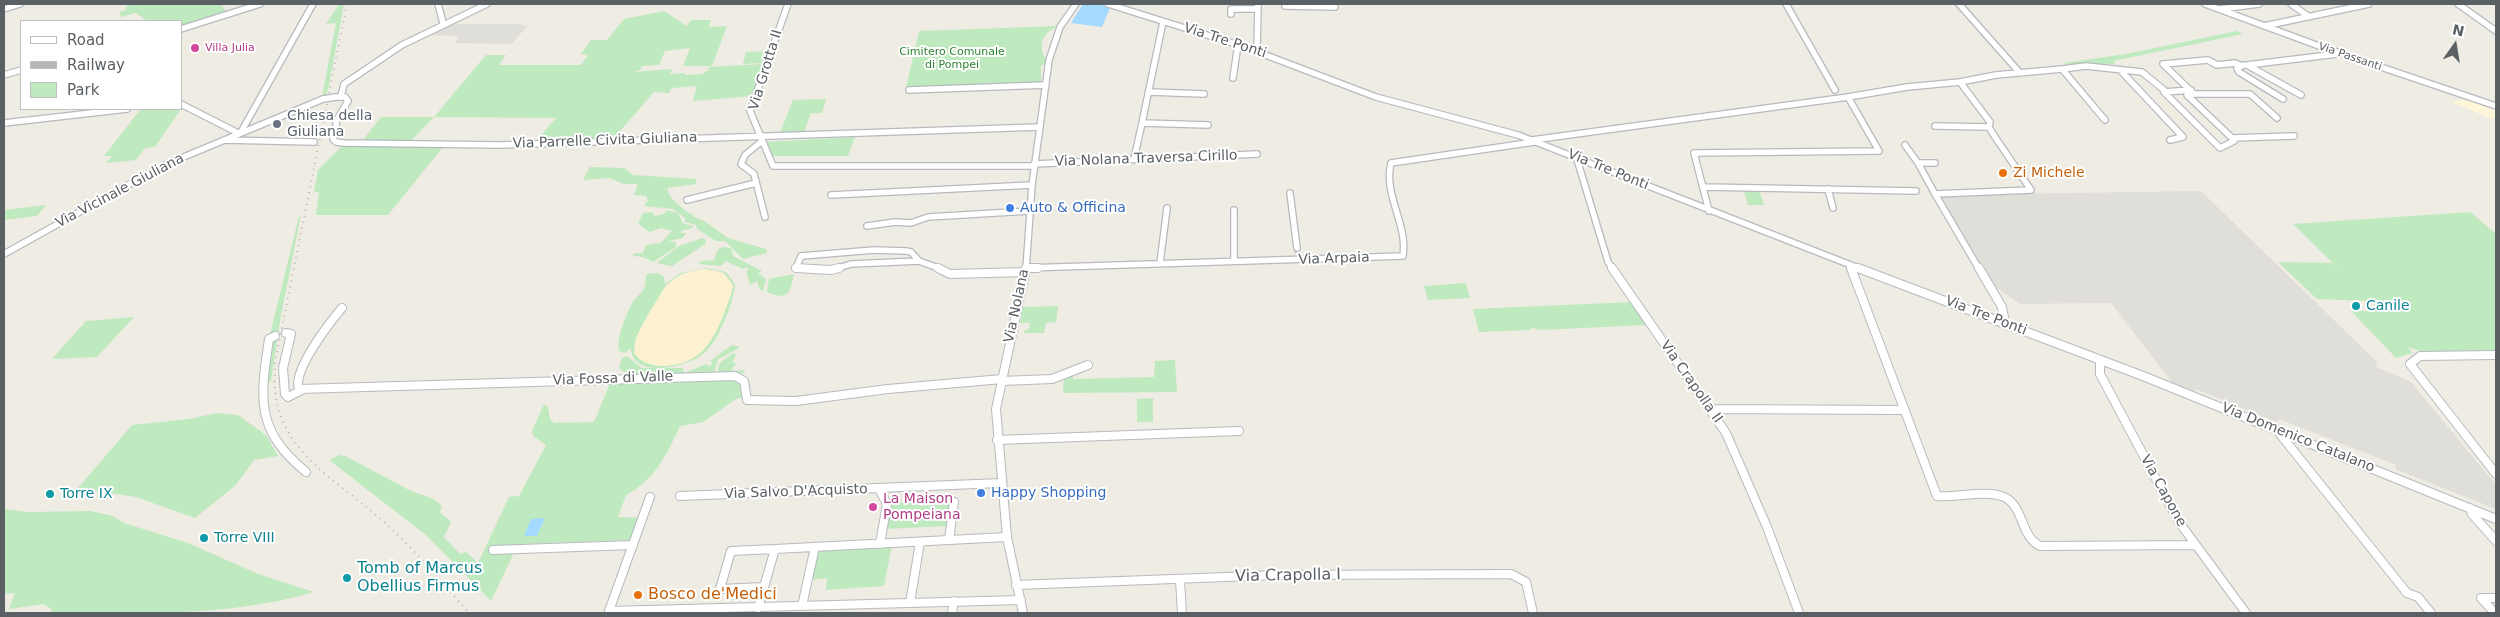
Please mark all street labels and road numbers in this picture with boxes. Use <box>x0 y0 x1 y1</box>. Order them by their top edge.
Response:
street label: Via Tre Ponti <box>1182 20 1268 62</box>
street label: Via Grotta II <box>746 28 786 112</box>
street label: Via Passanti <box>2317 40 2383 74</box>
street label: Via Parrelle Civita Giuliana <box>512 129 698 153</box>
street label: Via Tre Ponti <box>1565 146 1651 194</box>
street label: Via Nolana Traversa Cirillo <box>1054 147 1238 171</box>
street label: Via Vicinale Giuliana <box>53 150 187 232</box>
street label: Via Arpaia <box>1298 249 1370 269</box>
street label: Via Nolana <box>1001 268 1033 344</box>
street label: Via Tre Ponti <box>1943 293 2029 339</box>
street label: Via Crapolla II <box>1656 338 1726 426</box>
street label: Via Fossa di Valle <box>552 369 674 389</box>
street label: Via Domenico Catalano <box>2219 400 2377 476</box>
street label: Via Capone <box>2136 452 2190 530</box>
street label: Via Salvo D'Acquisto <box>724 481 868 503</box>
street label: Via Crapolla I <box>1235 565 1341 587</box>

